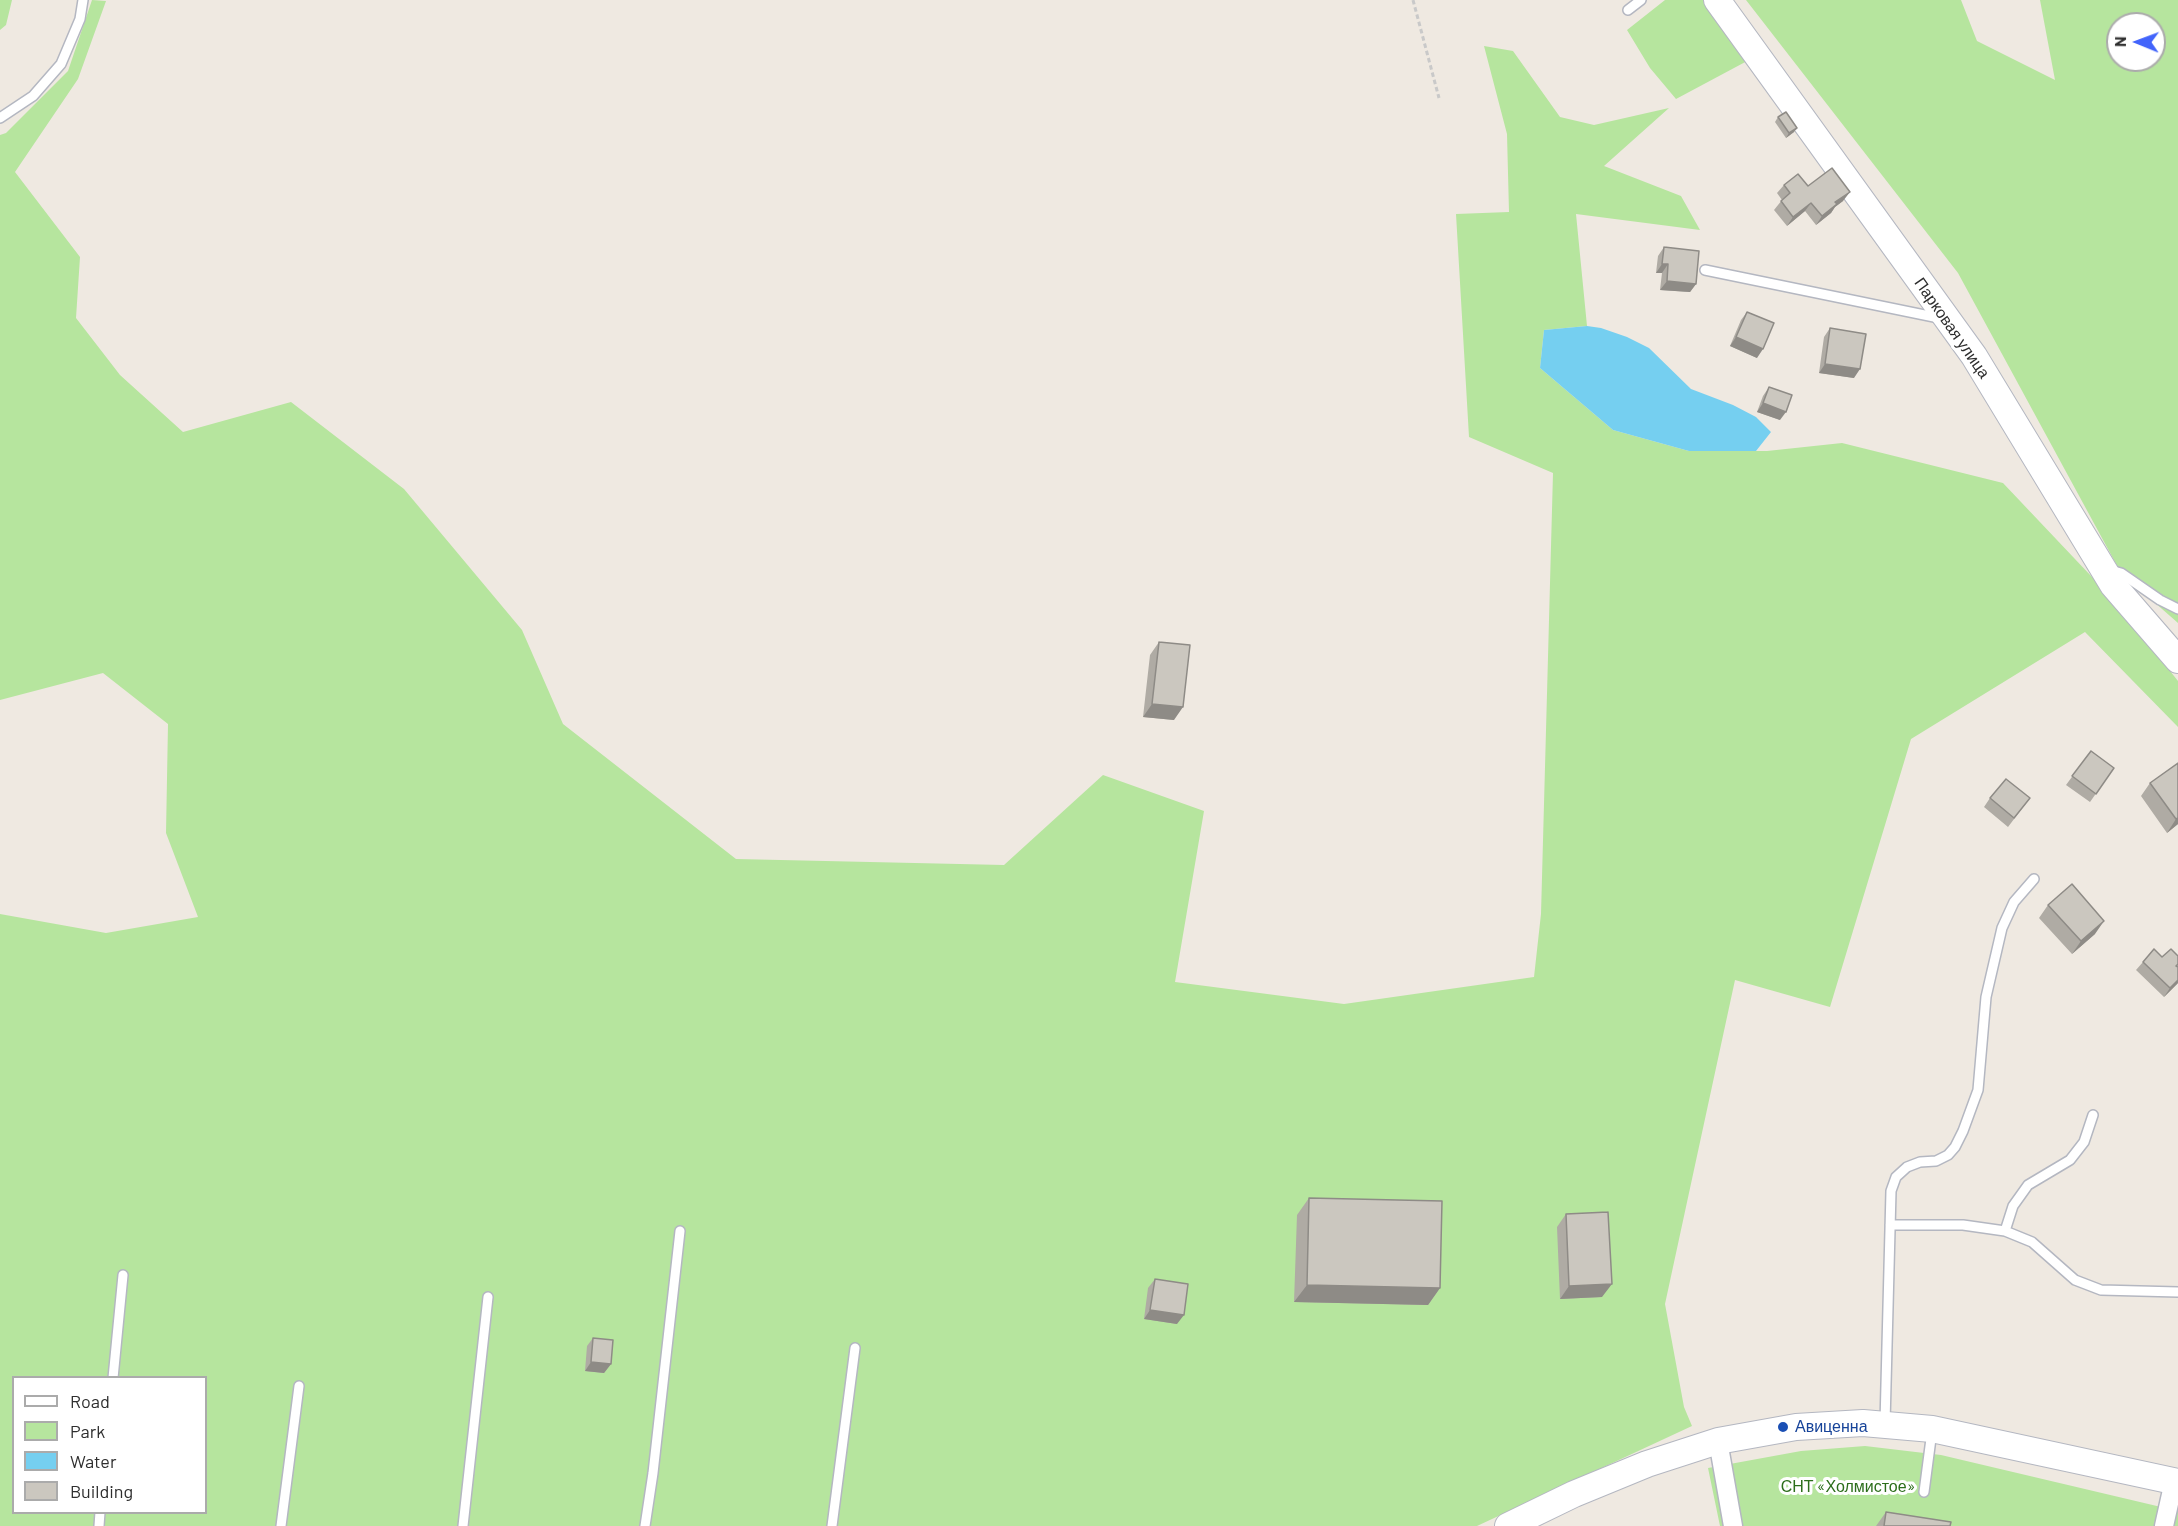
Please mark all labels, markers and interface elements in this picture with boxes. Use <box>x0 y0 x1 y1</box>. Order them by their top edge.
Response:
north arrow <box>2106 12 2166 72</box>
text: N <box>2110 36 2129 47</box>
street label: Парковая улица <box>1910 274 1994 382</box>
legend <box>12 1376 207 1514</box>
text: Road <box>70 1390 110 1412</box>
place label: Авиценна <box>1795 1417 1868 1437</box>
text: Park <box>70 1420 105 1442</box>
marker: Авиценна <box>1776 1420 1790 1434</box>
text: Water <box>70 1450 117 1472</box>
park label: СНТ «Холмистое» <box>1781 1477 1915 1497</box>
text: Building <box>70 1480 133 1502</box>

